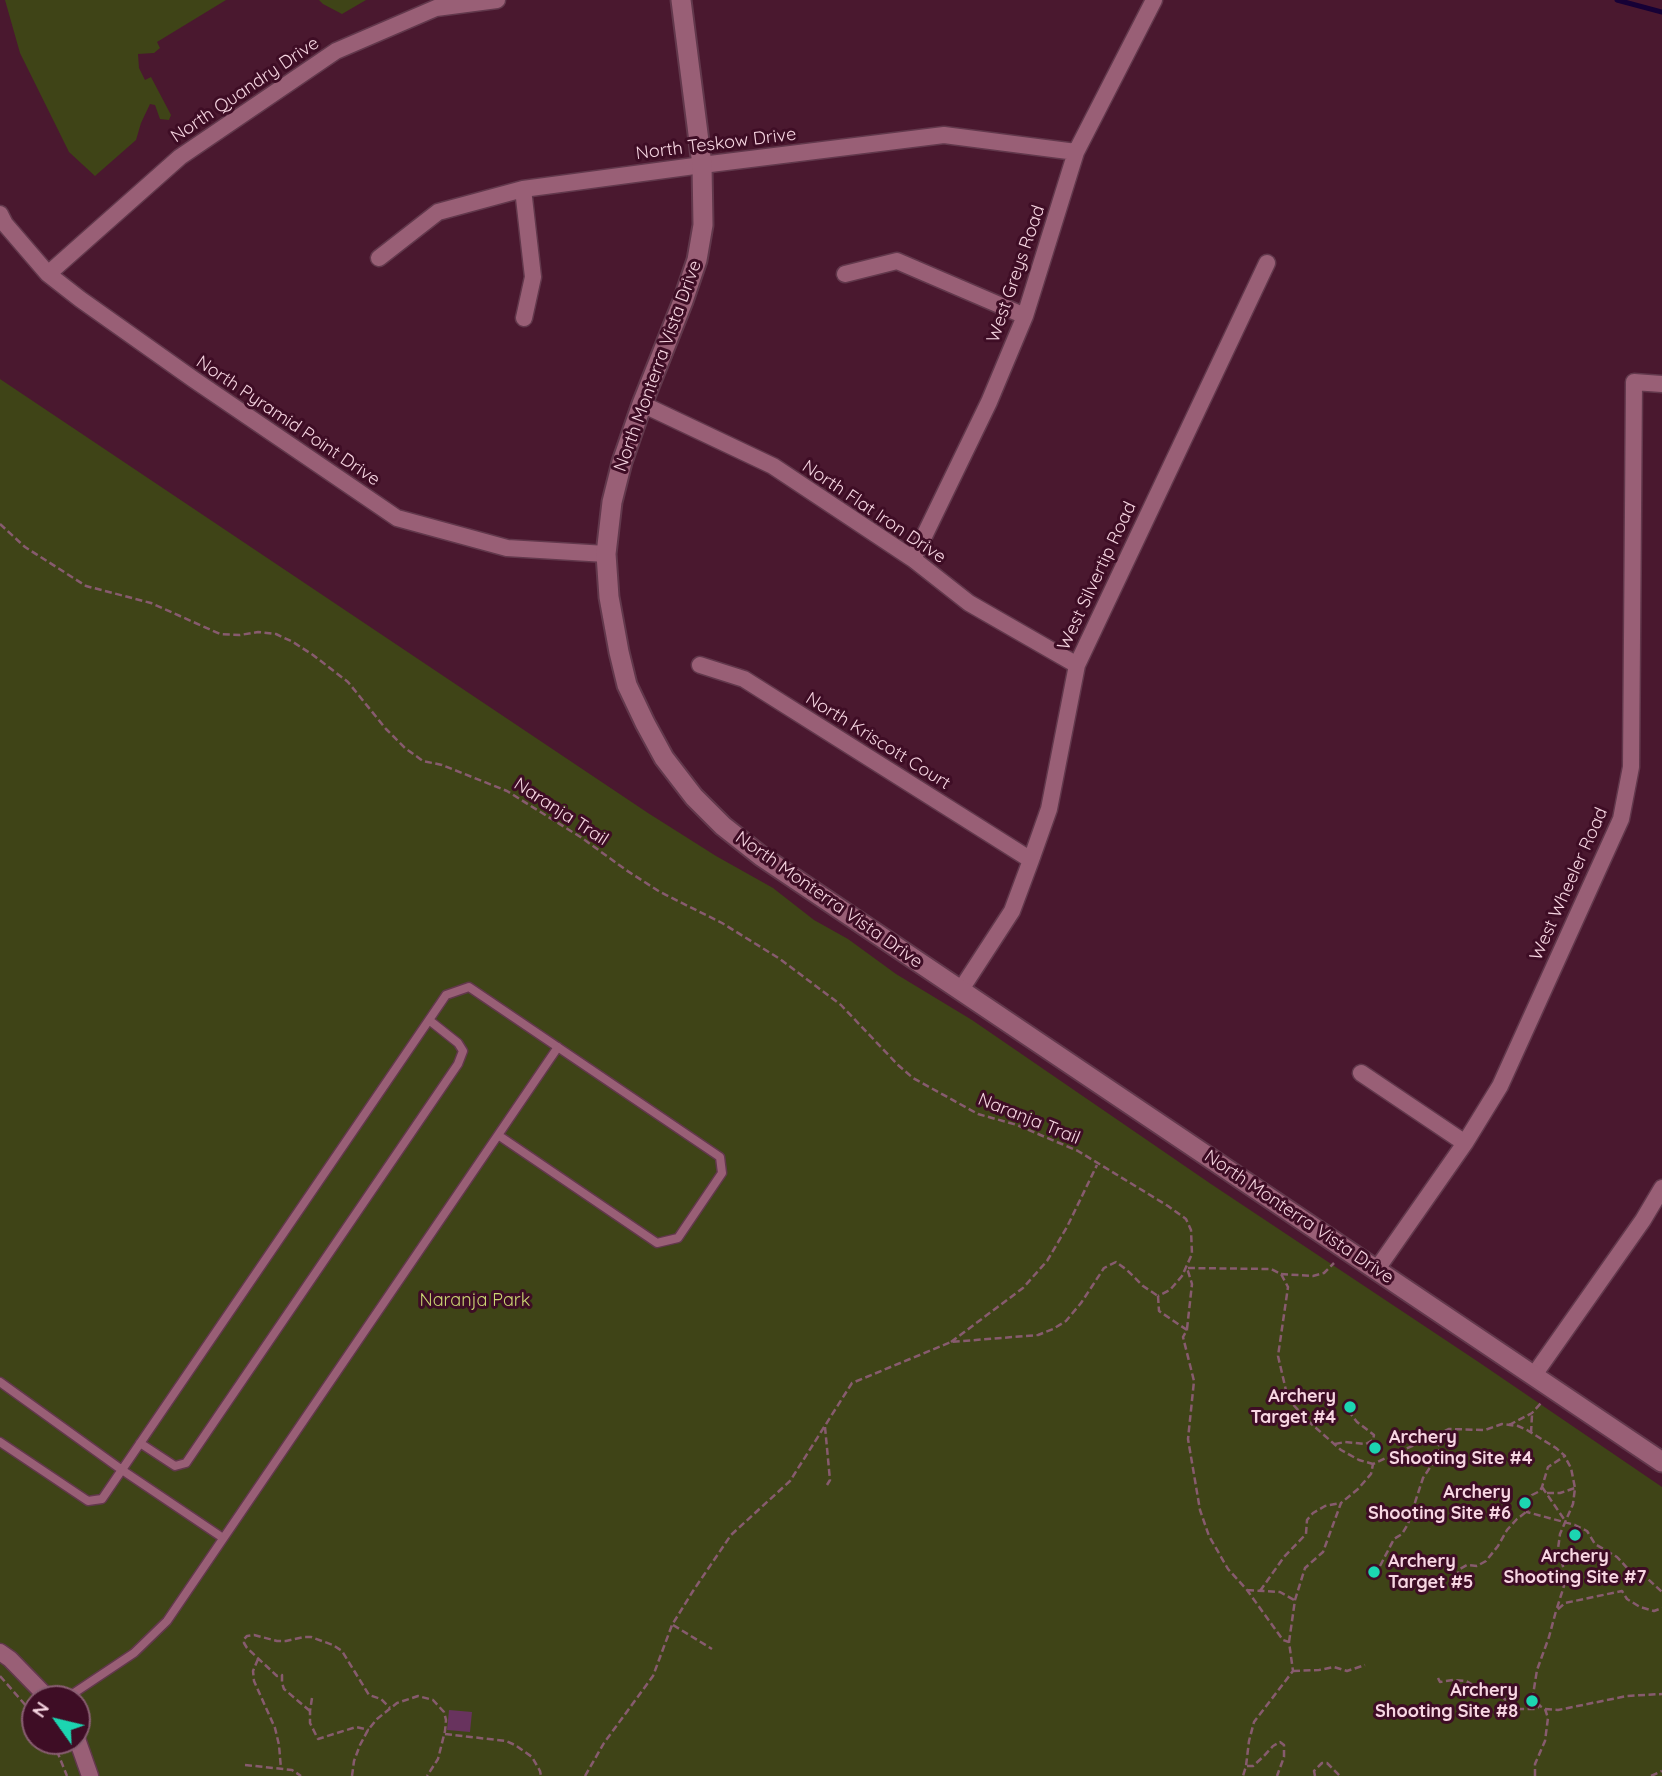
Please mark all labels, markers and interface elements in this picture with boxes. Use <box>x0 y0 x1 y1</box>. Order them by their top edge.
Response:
street label: North Quandry Drive <box>167 32 323 148</box>
street label: North Teskow Drive <box>635 123 797 165</box>
street label: West Greys Road <box>982 202 1050 346</box>
street label: North Monterra Vista Drive <box>610 257 706 475</box>
street label: North Pyramid Point Drive <box>192 351 384 491</box>
street label: North Flat Iron Drive <box>798 456 950 568</box>
street label: West Silvertip Road <box>1053 498 1141 654</box>
street label: North Kriscott Court <box>802 688 954 794</box>
street label: Naranja Trail <box>510 773 612 851</box>
street label: West Wheeler Road <box>1526 804 1612 964</box>
street label: North Monterra Vista Drive <box>731 827 927 973</box>
street label: Naranja Trail <box>975 1089 1083 1149</box>
street label: North Monterra Vista Drive <box>1200 1146 1398 1288</box>
park label: Naranja Park <box>420 1290 530 1312</box>
place label: Archery Target #4 <box>1250 1386 1336 1428</box>
marker: Archery Target #4 <box>1342 1399 1358 1415</box>
place label: Archery Shooting Site #4 <box>1389 1427 1533 1470</box>
marker: Archery Shooting Site #4 <box>1367 1440 1383 1456</box>
place label: Archery Shooting Site #6 <box>1368 1482 1511 1524</box>
marker: Archery Shooting Site #6 <box>1517 1495 1533 1511</box>
marker: Archery Shooting Site #7 <box>1567 1527 1583 1543</box>
place label: Archery Shooting Site #7 <box>1504 1546 1646 1588</box>
place label: Archery Target #5 <box>1388 1551 1473 1594</box>
marker: Archery Target #5 <box>1366 1564 1382 1580</box>
place label: Archery Shooting Site #8 <box>1375 1680 1518 1722</box>
north arrow <box>21 1685 91 1755</box>
marker: Archery Shooting Site #8 <box>1524 1693 1540 1709</box>
text: N <box>26 1697 54 1722</box>

